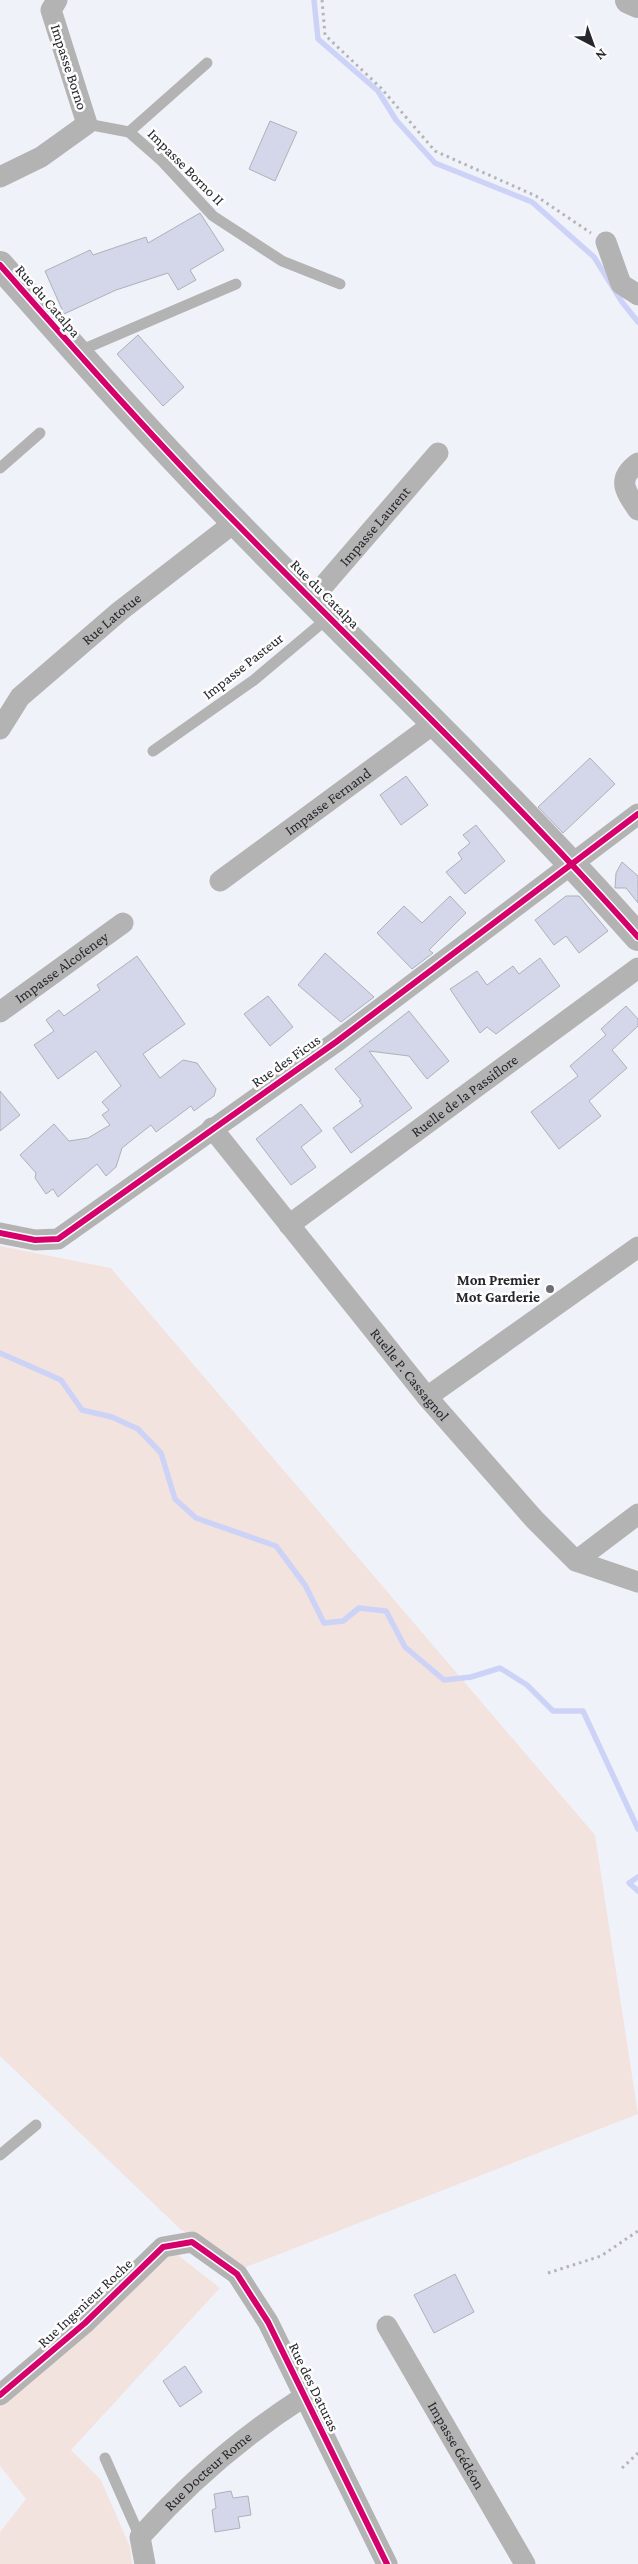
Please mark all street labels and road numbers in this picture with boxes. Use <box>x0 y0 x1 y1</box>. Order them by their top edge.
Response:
street label: Impasse Borno <box>47 22 90 112</box>
street label: Impasse Borno II <box>144 126 227 209</box>
street label: Rue du Catalpa <box>12 262 84 341</box>
street label: Impasse Laurent <box>336 483 414 569</box>
street label: Rue du Catalpa <box>287 556 363 632</box>
street label: Rue Latotue <box>79 590 144 648</box>
street label: Impasse Pasteur <box>200 629 287 703</box>
street label: Impasse Fernand <box>282 765 374 838</box>
street label: Impasse Alcofeney <box>12 928 112 1007</box>
street label: Rue des Ficus <box>249 1031 323 1090</box>
street label: Ruelle de la Passiflore <box>408 1051 521 1140</box>
street label: Ruelle P. Cassagnol <box>367 1325 452 1424</box>
street label: Rue Ingenieur Roche <box>35 2255 136 2351</box>
street label: Rue des Daturas <box>286 2340 342 2434</box>
street label: Impasse Gédéon <box>425 2399 488 2492</box>
street label: Rue Docteur Rome <box>161 2428 255 2514</box>

